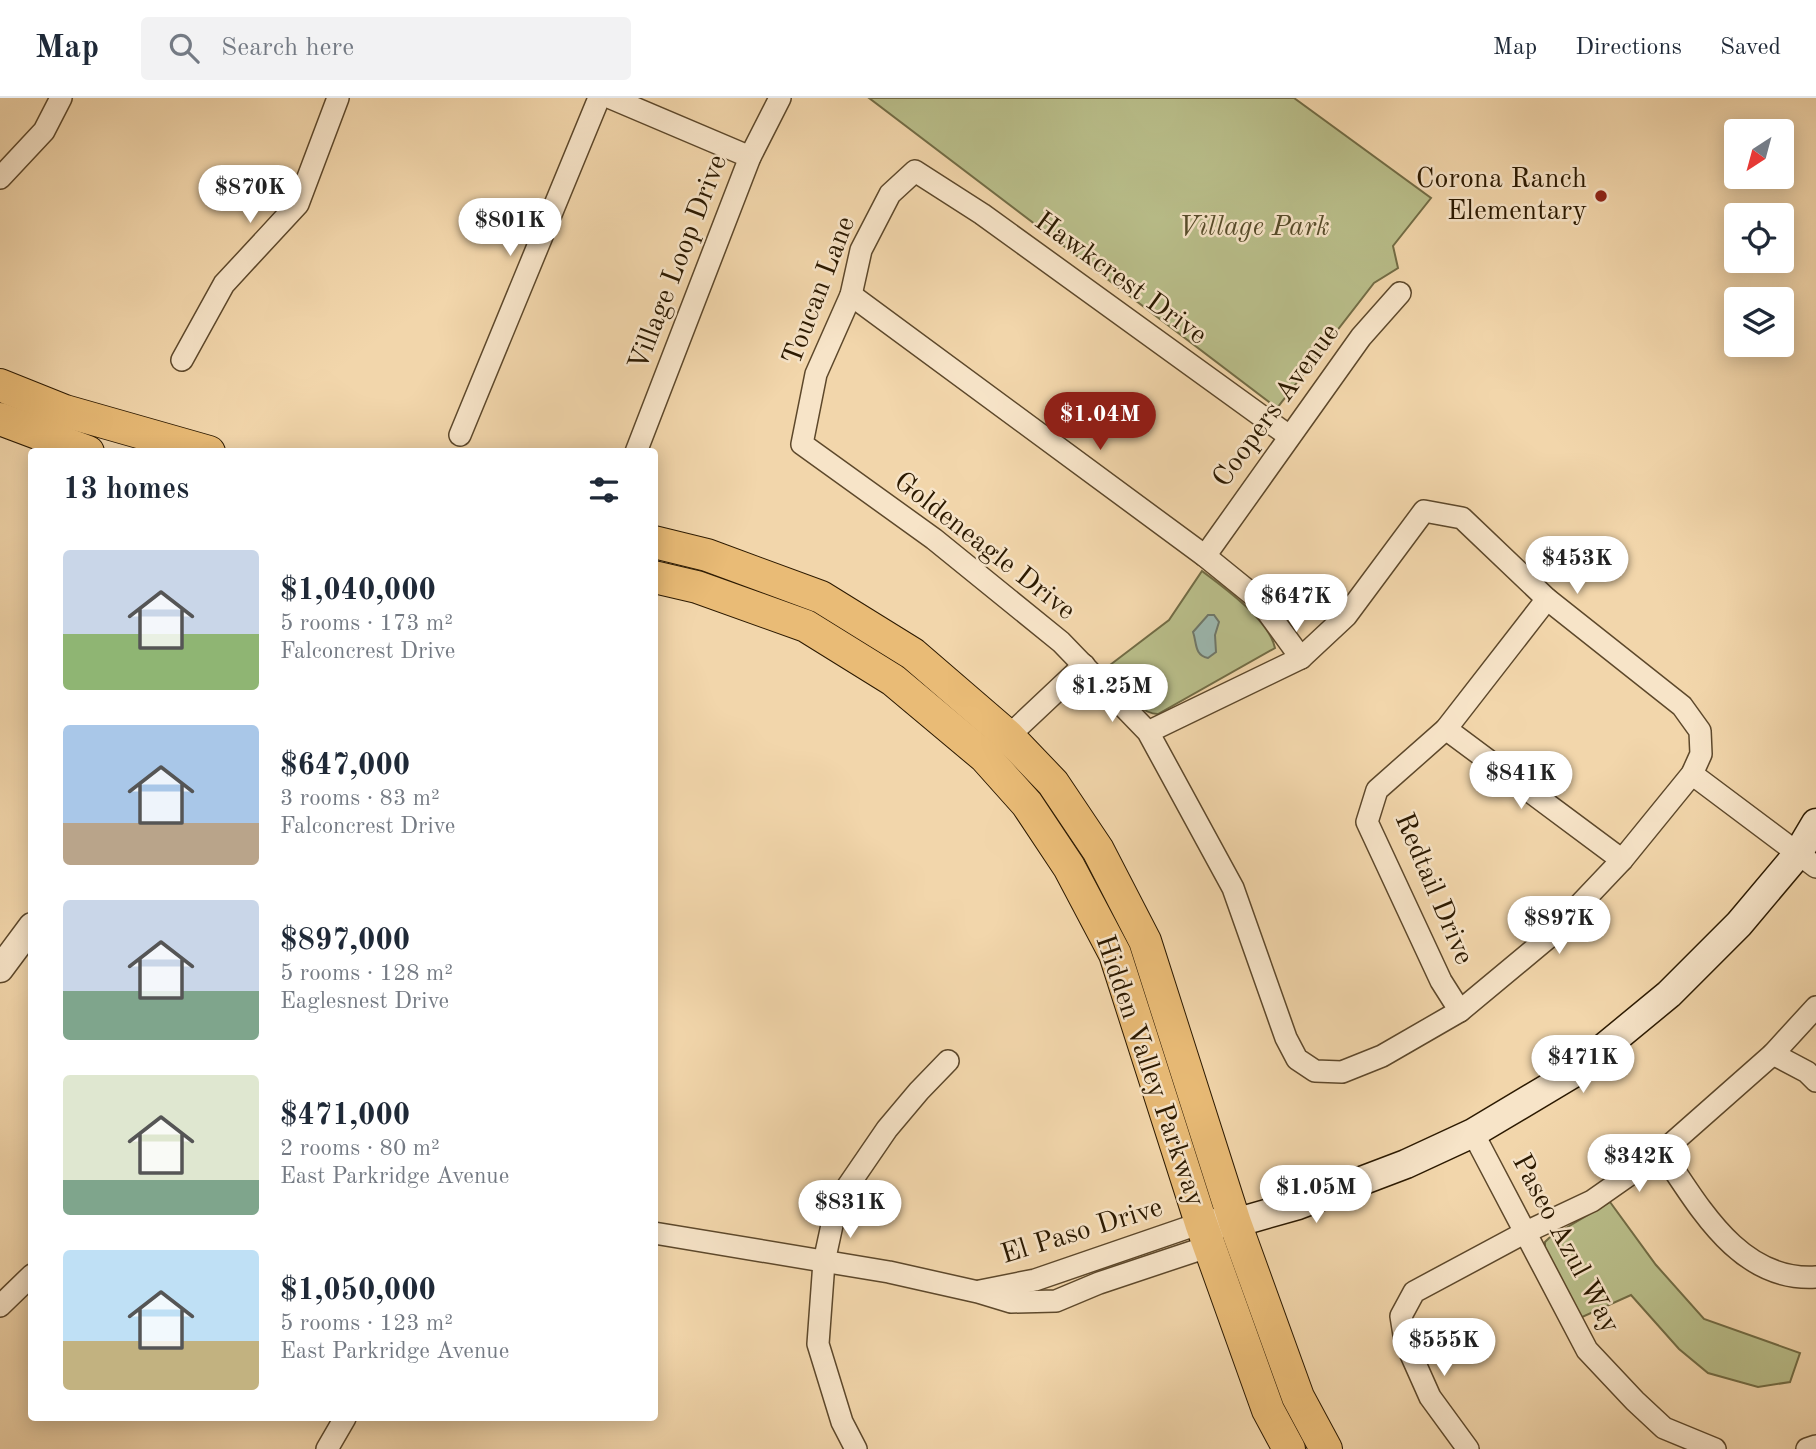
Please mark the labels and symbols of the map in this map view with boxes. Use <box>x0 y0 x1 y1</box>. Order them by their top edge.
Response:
north arrow <box>1724 119 1794 189</box>
street label: Village Loop Drive <box>625 151 733 375</box>
pin: $870K <box>201 166 299 225</box>
place label: Corona Ranch Elementary <box>1416 166 1587 226</box>
marker: Corona Ranch Elementary <box>1593 188 1609 204</box>
pin: $801K <box>461 198 559 258</box>
street label: Hawkcrest Drive <box>1029 207 1211 351</box>
street label: Toucan Lane <box>779 213 861 369</box>
park label: Village Park <box>1178 214 1330 242</box>
street label: Coopers Avenue <box>1209 319 1345 493</box>
pin: $1.04M <box>1043 392 1157 452</box>
street label: Goldeneagle Drive <box>888 468 1080 626</box>
pin: $453K <box>1528 536 1626 596</box>
pin: $647K <box>1247 574 1345 634</box>
pin: $1.25M <box>1055 664 1169 724</box>
pin: $841K <box>1472 752 1570 811</box>
street label: Redtail Drive <box>1389 809 1477 969</box>
pin: $897K <box>1510 896 1608 956</box>
street label: Hidden Valley Parkway <box>1089 932 1209 1211</box>
pin: $471K <box>1534 1035 1632 1095</box>
pin: $342K <box>1590 1134 1688 1194</box>
street label: Paseo Azul Way <box>1506 1150 1624 1338</box>
pin: $1.05M <box>1259 1166 1373 1225</box>
pin: $831K <box>801 1180 899 1240</box>
street label: El Paso Drive <box>998 1194 1166 1270</box>
pin: $555K <box>1395 1318 1493 1378</box>

